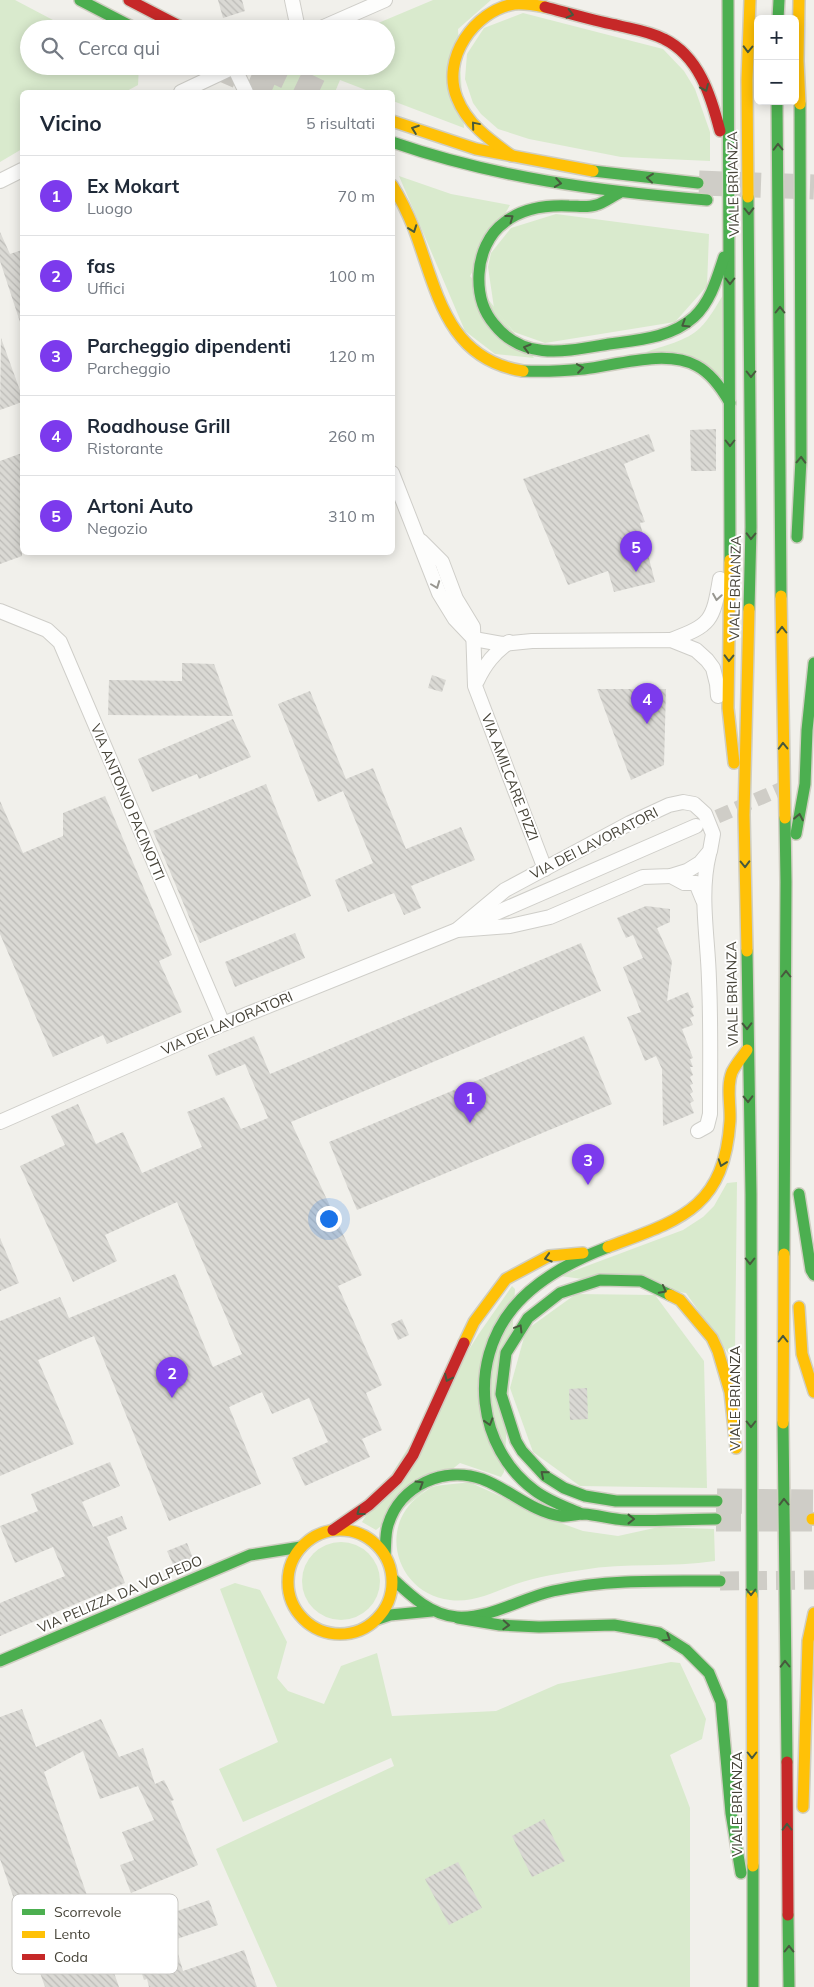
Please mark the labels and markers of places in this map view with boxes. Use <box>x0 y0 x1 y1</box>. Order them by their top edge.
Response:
pin: 5 <box>620 531 652 572</box>
pin: 4 <box>631 683 663 724</box>
pin: 1 <box>454 1082 486 1123</box>
pin: 3 <box>572 1144 604 1185</box>
pin: 2 <box>156 1357 188 1398</box>

